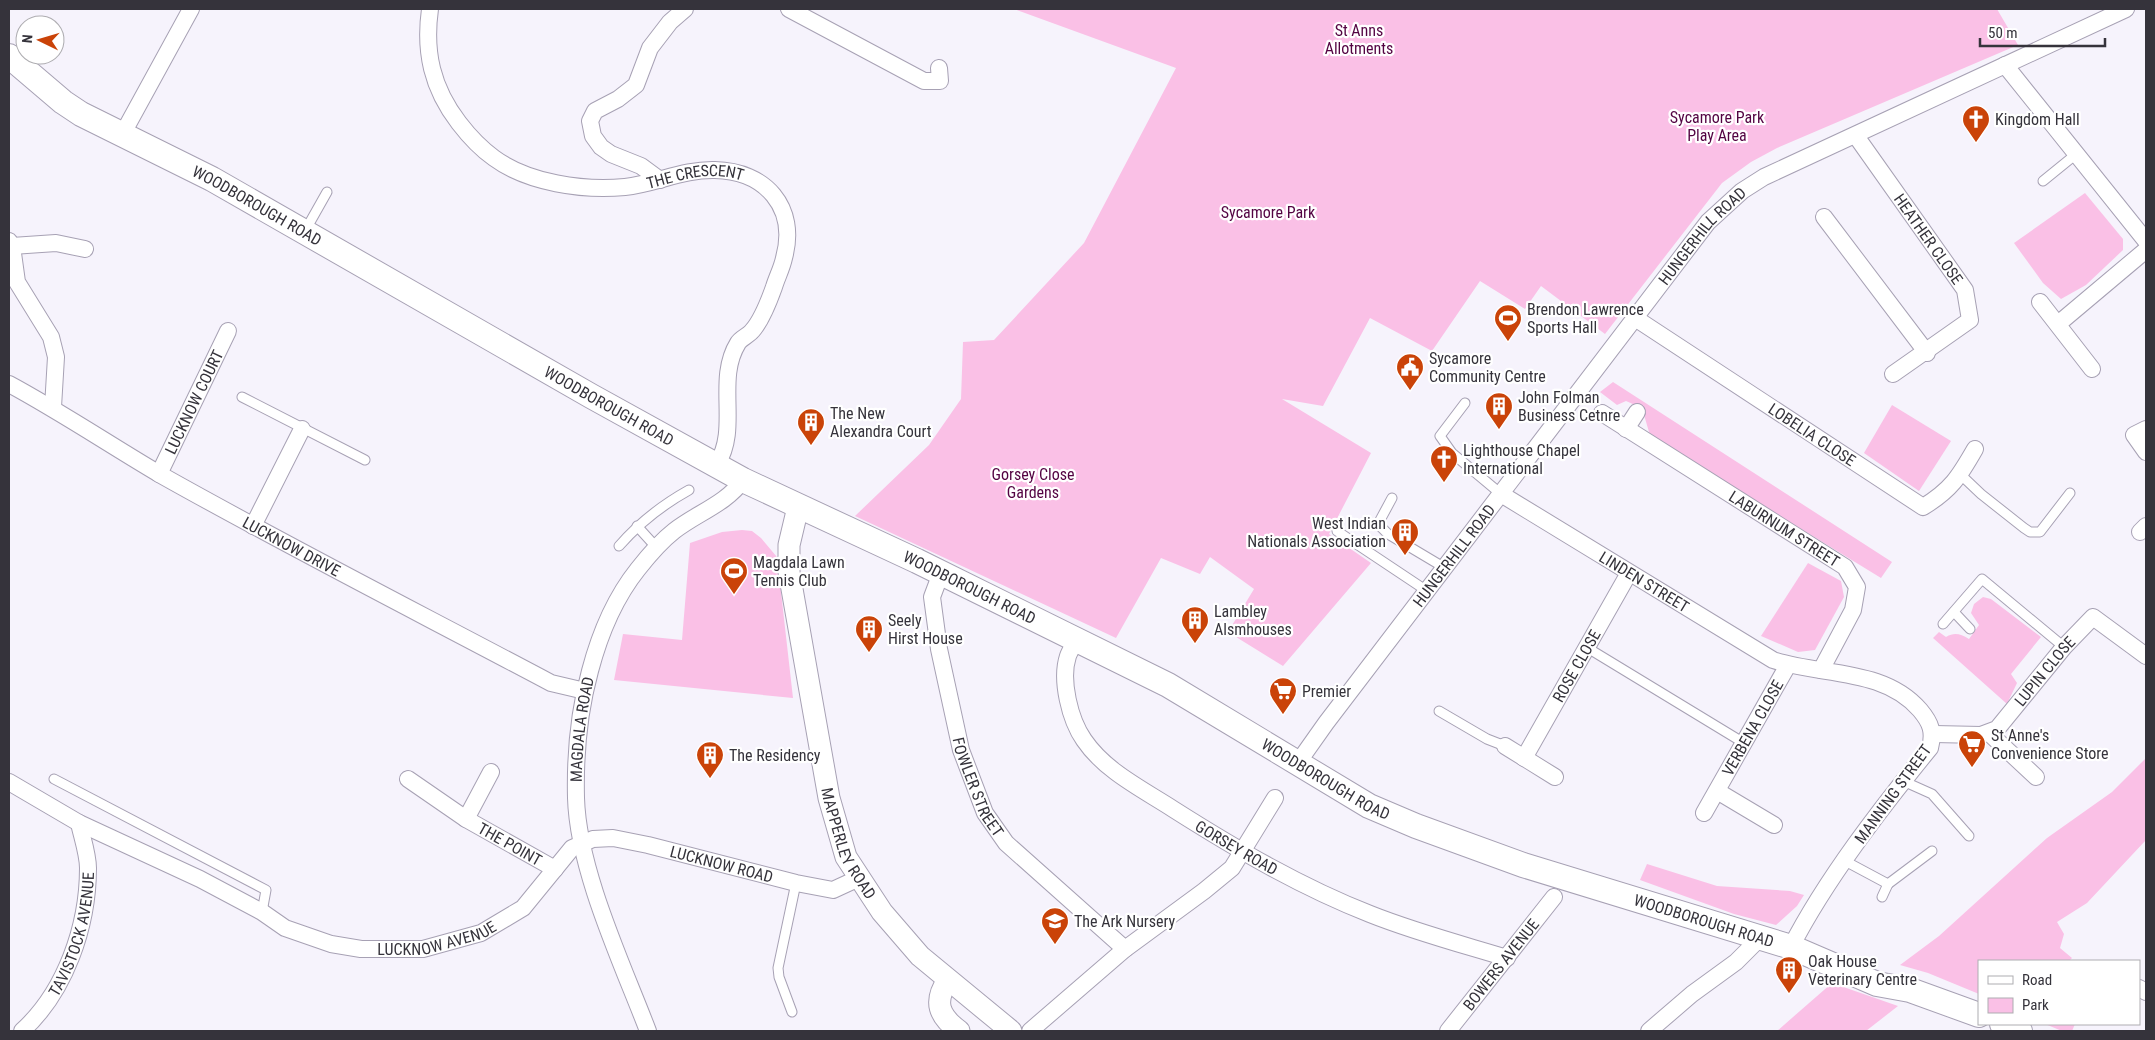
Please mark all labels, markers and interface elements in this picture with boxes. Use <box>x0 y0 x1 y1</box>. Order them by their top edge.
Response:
north arrow <box>15 15 65 65</box>
scale bar <box>1980 15 2105 47</box>
park label: St Anns Allotments <box>1325 21 1393 58</box>
text: 50 m <box>1988 24 2018 42</box>
text: N <box>19 34 35 44</box>
church icon: Kingdom Hall <box>1961 104 1991 143</box>
park label: Sycamore Park Play Area <box>1670 108 1765 145</box>
place label: Kingdom Hall <box>1995 110 2080 129</box>
street label: THE CRESCENT <box>644 160 746 192</box>
street label: WOODBOROUGH ROAD <box>189 161 325 249</box>
street label: HUNGERHILL ROAD <box>1654 183 1750 288</box>
street label: HEATHER CLOSE <box>1890 190 1967 288</box>
park label: Sycamore Park <box>1221 203 1316 222</box>
place label: Brendon Lawrence Sports Hall <box>1527 300 1644 337</box>
sports icon: Brendon Lawrence Sports Hall <box>1493 303 1523 342</box>
street label: LUCKNOW COURT <box>161 347 227 457</box>
place label: Sycamore Community Centre <box>1429 349 1546 386</box>
public building icon: Sycamore Community Centre <box>1395 352 1425 391</box>
street label: WOODBOROUGH ROAD <box>541 362 677 449</box>
place label: John Folman Business Cetnre <box>1518 388 1620 425</box>
building icon: John Folman Business Cetnre <box>1484 391 1514 430</box>
street label: LOBELIA CLOSE <box>1765 399 1859 470</box>
place label: The New Alexandra Court <box>830 404 932 441</box>
building icon: The New Alexandra Court <box>796 407 826 446</box>
place label: Lighthouse Chapel International <box>1463 441 1580 478</box>
church icon: Lighthouse Chapel International <box>1429 444 1459 483</box>
park label: Gorsey Close Gardens <box>992 465 1074 502</box>
street label: LABURNUM STREET <box>1726 487 1843 571</box>
street label: HUNGERHILL ROAD <box>1409 500 1499 610</box>
street label: LUCKNOW DRIVE <box>240 512 344 580</box>
place label: West Indian Nationals Association <box>1247 514 1386 551</box>
building icon: West Indian Nationals Association <box>1390 517 1420 556</box>
street label: WOODBOROUGH ROAD <box>900 547 1039 628</box>
street label: LINDEN STREET <box>1596 547 1693 616</box>
place label: Magdala Lawn Tennis Club <box>753 553 845 590</box>
sports icon: Magdala Lawn Tennis Club <box>719 556 749 595</box>
place label: Lambley Alsmhouses <box>1214 602 1292 639</box>
building icon: Lambley Alsmhouses <box>1180 605 1210 644</box>
place label: Seely Hirst House <box>888 611 963 648</box>
building icon: Seely Hirst House <box>854 614 884 653</box>
street label: ROSE CLOSE <box>1548 626 1604 705</box>
street label: LUPIN CLOSE <box>2010 632 2079 710</box>
street label: MAGDALA ROAD <box>566 675 598 782</box>
supermarket icon: Premier <box>1268 676 1298 715</box>
street label: VERBENA CLOSE <box>1718 676 1787 779</box>
place label: Premier <box>1302 682 1351 701</box>
place label: St Anne's Convenience Store <box>1991 726 2108 763</box>
supermarket icon: St Anne's Convenience Store <box>1957 729 1987 768</box>
street label: WOODBOROUGH ROAD <box>1258 734 1393 823</box>
street label: FOWLER STREET <box>949 735 1008 840</box>
building icon: The Residency <box>695 740 725 779</box>
street label: MANNING STREET <box>1851 741 1935 847</box>
place label: The Residency <box>729 746 821 765</box>
street label: MAPPERLEY ROAD <box>818 786 880 902</box>
street label: GORSEY ROAD <box>1192 816 1281 879</box>
street label: THE POINT <box>475 818 545 869</box>
street label: LUCKNOW ROAD <box>668 842 775 886</box>
street label: TAVISTOCK AVENUE <box>44 872 97 1000</box>
street label: WOODBOROUGH ROAD <box>1632 890 1776 951</box>
school or university icon: The Ark Nursery <box>1040 906 1070 945</box>
place label: The Ark Nursery <box>1074 912 1176 931</box>
street label: BOWERS AVENUE <box>1459 915 1543 1014</box>
street label: LUCKNOW AVENUE <box>377 917 500 959</box>
place label: Oak House Veterinary Centre <box>1808 952 1917 989</box>
building icon: Oak House Veterinary Centre <box>1774 955 1804 994</box>
legend <box>1978 960 2140 1025</box>
text: Road <box>2022 971 2052 989</box>
text: Park <box>2022 996 2049 1014</box>

